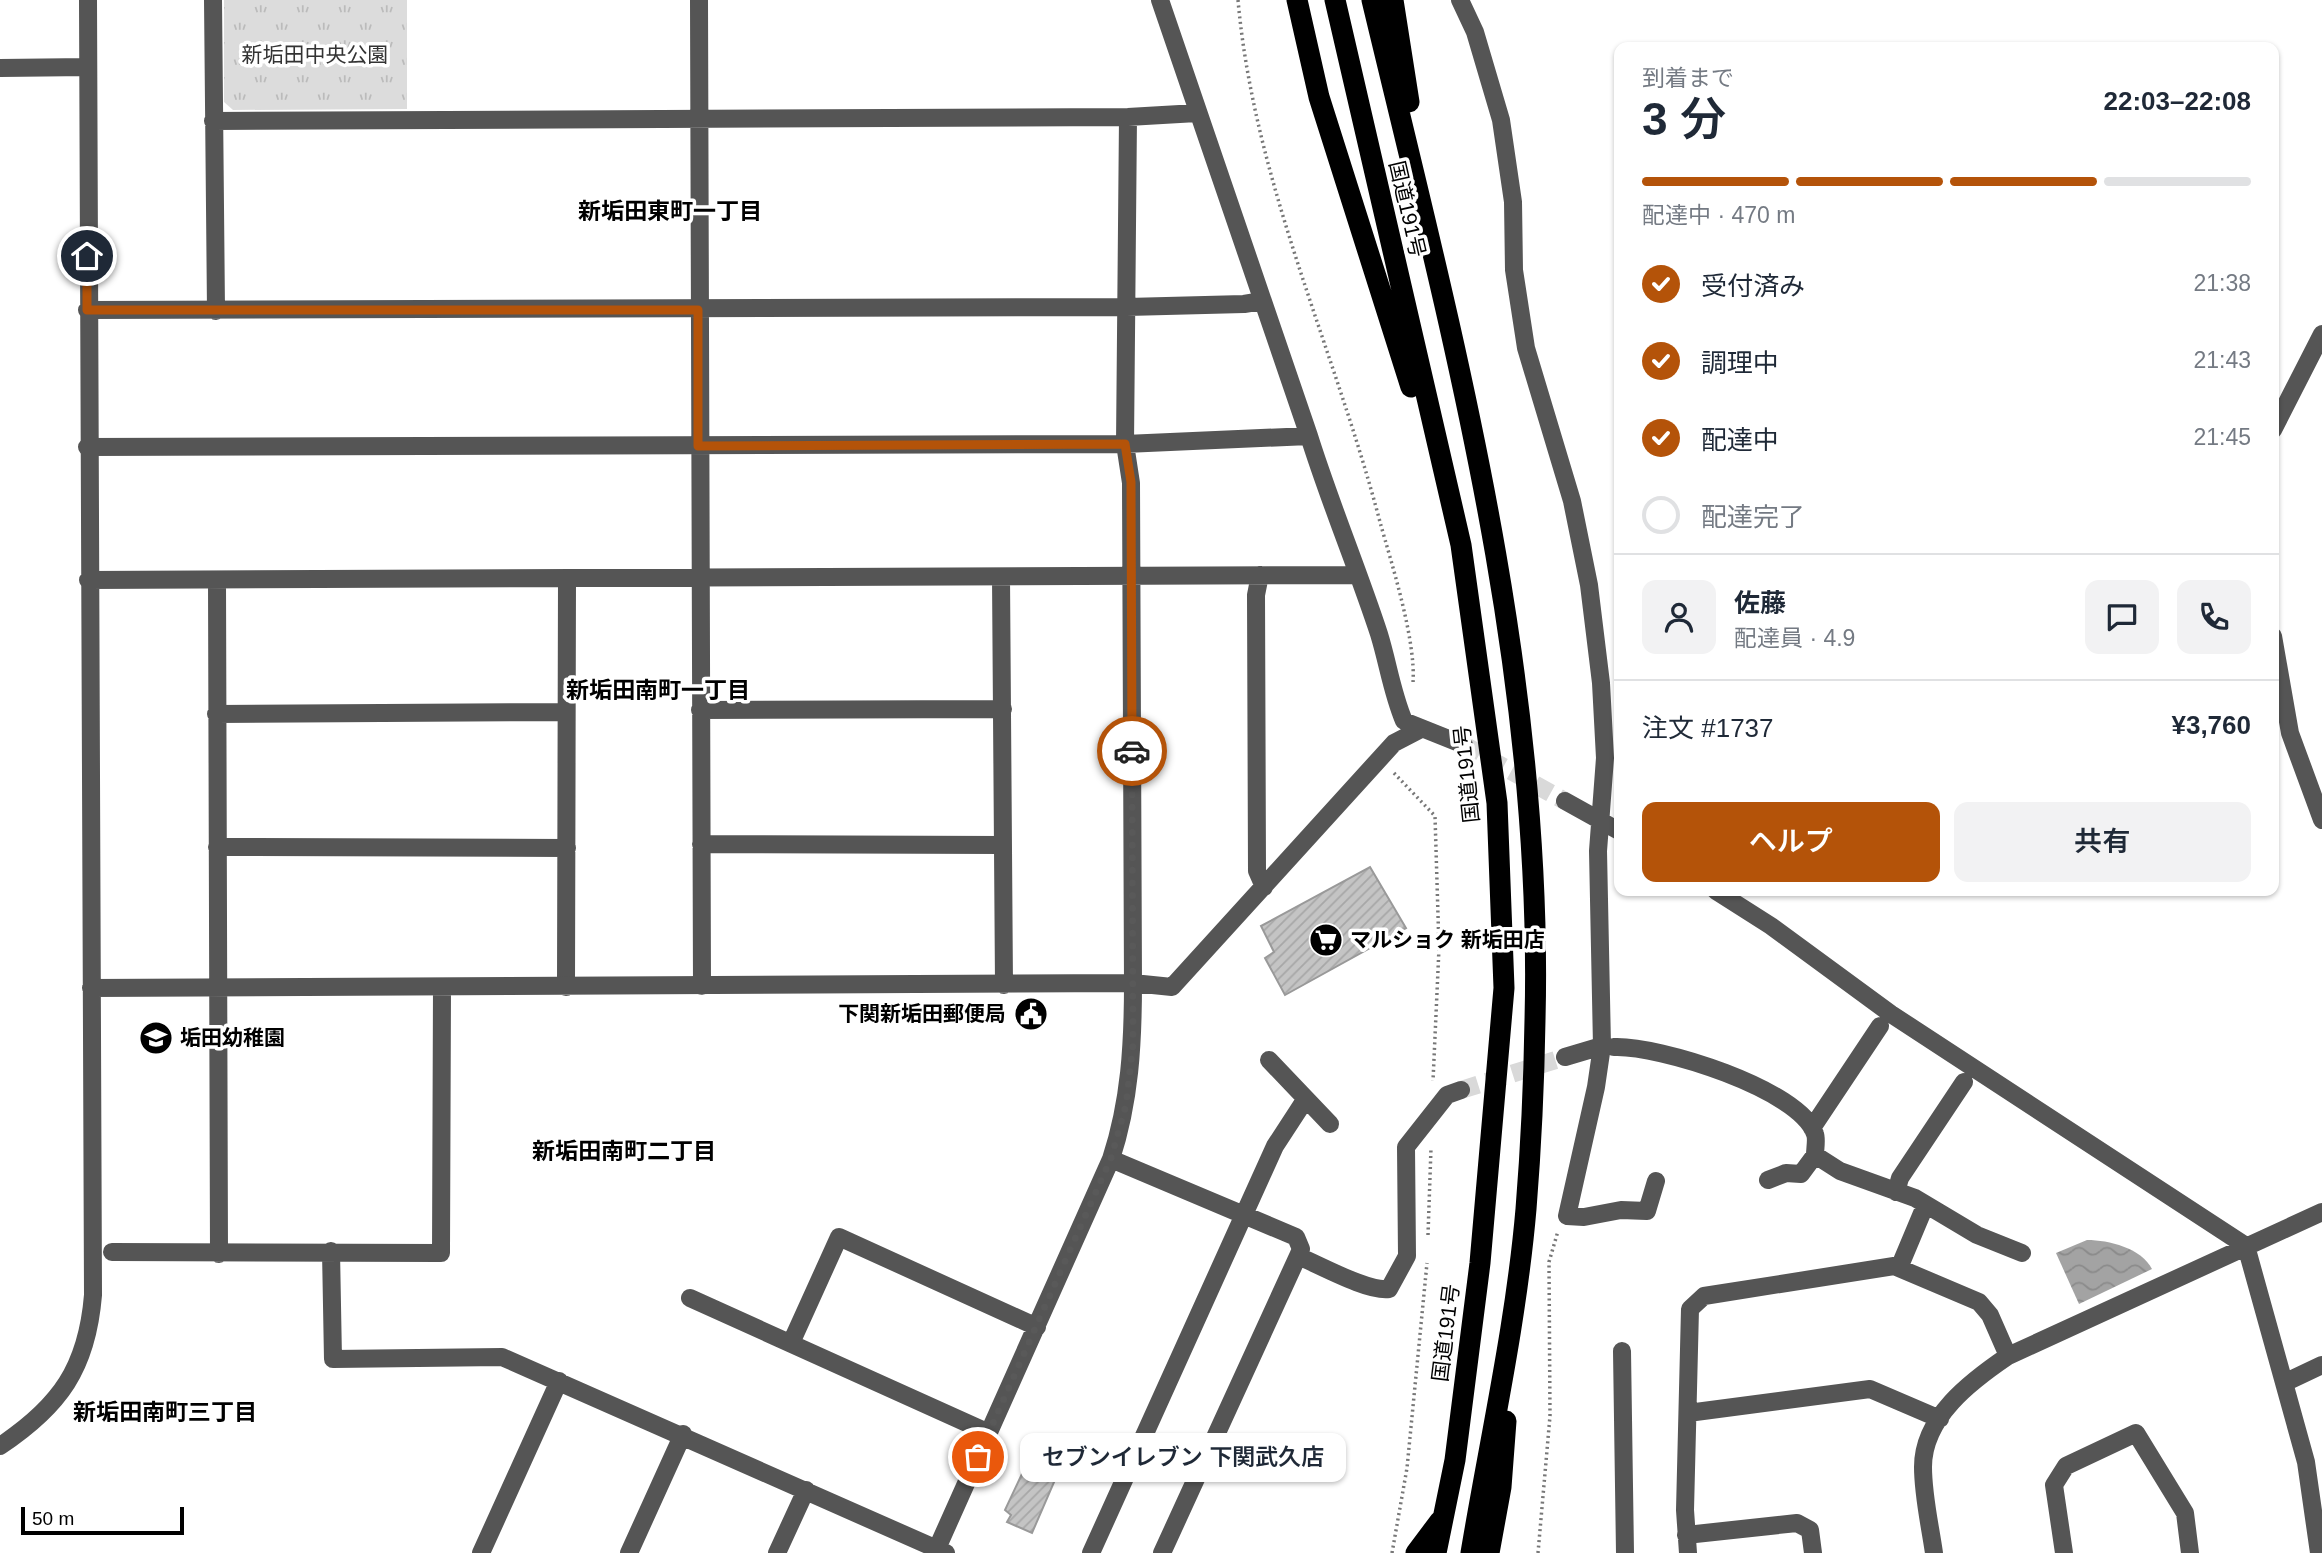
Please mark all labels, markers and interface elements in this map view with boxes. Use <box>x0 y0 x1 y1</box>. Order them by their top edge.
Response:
park label: 新垢田中央公園 <box>242 43 389 66</box>
text: 到着まで <box>1642 65 1734 91</box>
text: 22:03–22:08 <box>2104 86 2251 116</box>
text: 3 分 <box>1642 93 1726 145</box>
street label: 国道191号 <box>1385 159 1430 259</box>
district label: 新垢田東町一丁目 <box>578 198 762 224</box>
text: 配達中 · 470 m <box>1642 202 1795 228</box>
pin <box>57 226 117 286</box>
icon: home <box>68 237 106 275</box>
icon: check <box>1642 265 1680 303</box>
text: 21:38 <box>2193 270 2251 296</box>
text: 受付済み <box>1701 271 1805 301</box>
icon: check <box>1642 342 1680 380</box>
text: 21:43 <box>2193 347 2251 373</box>
text: 調理中 <box>1701 348 1779 378</box>
icon: check <box>1642 419 1680 457</box>
text: 21:45 <box>2193 424 2251 450</box>
text: 配達中 <box>1701 425 1779 455</box>
text: 配達完了 <box>1701 502 1805 532</box>
button: person <box>1642 580 1716 654</box>
button: chat <box>2085 580 2159 654</box>
button: phone <box>2177 580 2251 654</box>
text: 佐藤 <box>1734 588 1786 618</box>
text: 配達員 · 4.9 <box>1734 625 1855 651</box>
district label: 新垢田南町一丁目 <box>566 677 750 703</box>
text: ¥3,760 <box>2171 710 2251 740</box>
text: 注文 #1737 <box>1642 713 1774 743</box>
courier <box>1097 716 1167 786</box>
street label: 国道191号 <box>1450 724 1483 824</box>
icon: car <box>1113 732 1151 770</box>
button: ヘルプ <box>1642 802 1940 882</box>
button: 共有 <box>1954 802 2251 882</box>
supermarket icon: マルショク 新垢田店 <box>1307 921 1345 959</box>
place label: マルショク 新垢田店 <box>1350 928 1545 951</box>
public building icon: 下関新垢田郵便局 <box>1012 995 1050 1033</box>
place label: 下関新垢田郵便局 <box>838 1002 1006 1025</box>
school or university icon: 垢田幼稚園 <box>137 1019 175 1057</box>
place label: 垢田幼稚園 <box>180 1026 285 1049</box>
district label: 新垢田南町二丁目 <box>532 1138 716 1164</box>
street label: 国道191号 <box>1428 1283 1463 1383</box>
district label: 新垢田南町三丁目 <box>73 1399 257 1425</box>
pin <box>948 1427 1008 1487</box>
callout: セブンイレブン 下関武久店 <box>1020 1432 1346 1482</box>
icon: bag <box>959 1438 997 1476</box>
text: セブンイレブン 下関武久店 <box>1042 1444 1324 1470</box>
scale bar <box>21 1504 184 1536</box>
text: 50 m <box>32 1508 74 1529</box>

